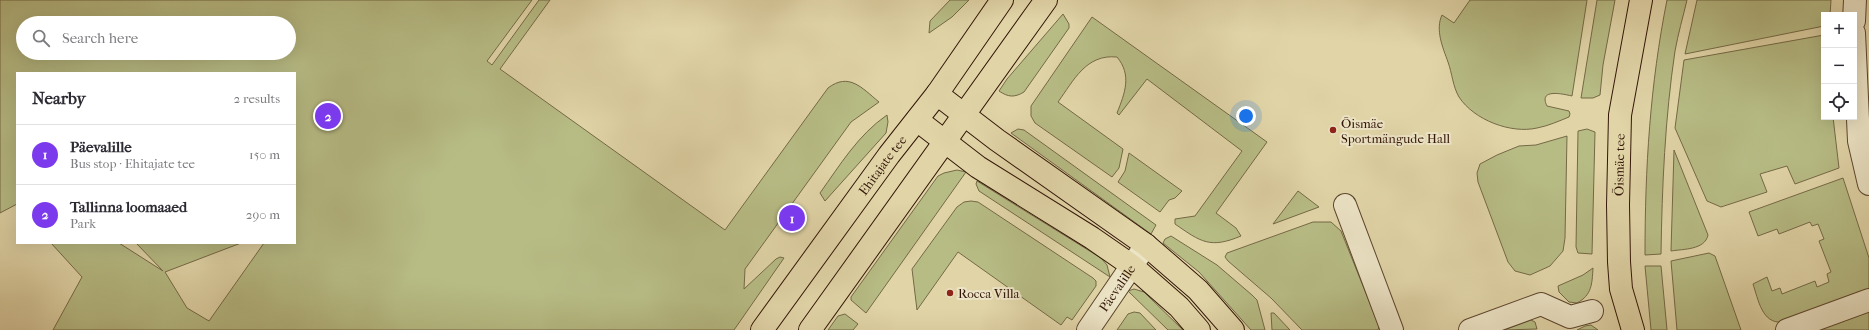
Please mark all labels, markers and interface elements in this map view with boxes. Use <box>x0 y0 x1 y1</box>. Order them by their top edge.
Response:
map controls <box>1821 12 1857 120</box>
button: + <box>1821 12 1857 48</box>
search box <box>16 16 296 60</box>
icon: search <box>30 27 52 49</box>
text: Search here <box>62 29 138 47</box>
button: − <box>1821 48 1857 84</box>
button: locate <box>1821 84 1857 120</box>
text: Nearby <box>32 88 86 108</box>
text: 2 results <box>234 91 280 106</box>
pin: 2 <box>315 101 341 131</box>
your location <box>1236 106 1256 126</box>
place label: Õismäe Sportmängude Hall <box>1341 116 1451 146</box>
marker: Õismäe Sportmängude Hall <box>1328 125 1338 135</box>
street label: Ehitajate tee <box>855 132 910 198</box>
street label: Õismäe tee <box>1611 133 1628 196</box>
text: Päevalille <box>70 138 132 156</box>
text: 1 <box>43 147 47 162</box>
text: 150 m <box>249 147 280 162</box>
text: Bus stop · Ehitajate tee <box>70 156 195 171</box>
text: Tallinna loomaaed <box>70 198 187 216</box>
pin: 1 <box>779 203 805 233</box>
text: 2 <box>42 207 48 222</box>
text: 290 m <box>246 207 280 222</box>
text: Park <box>70 216 96 231</box>
street label: Päevalille <box>1096 261 1139 314</box>
place label: Rocca Villa <box>958 286 1021 301</box>
marker: Rocca Villa <box>945 288 955 298</box>

